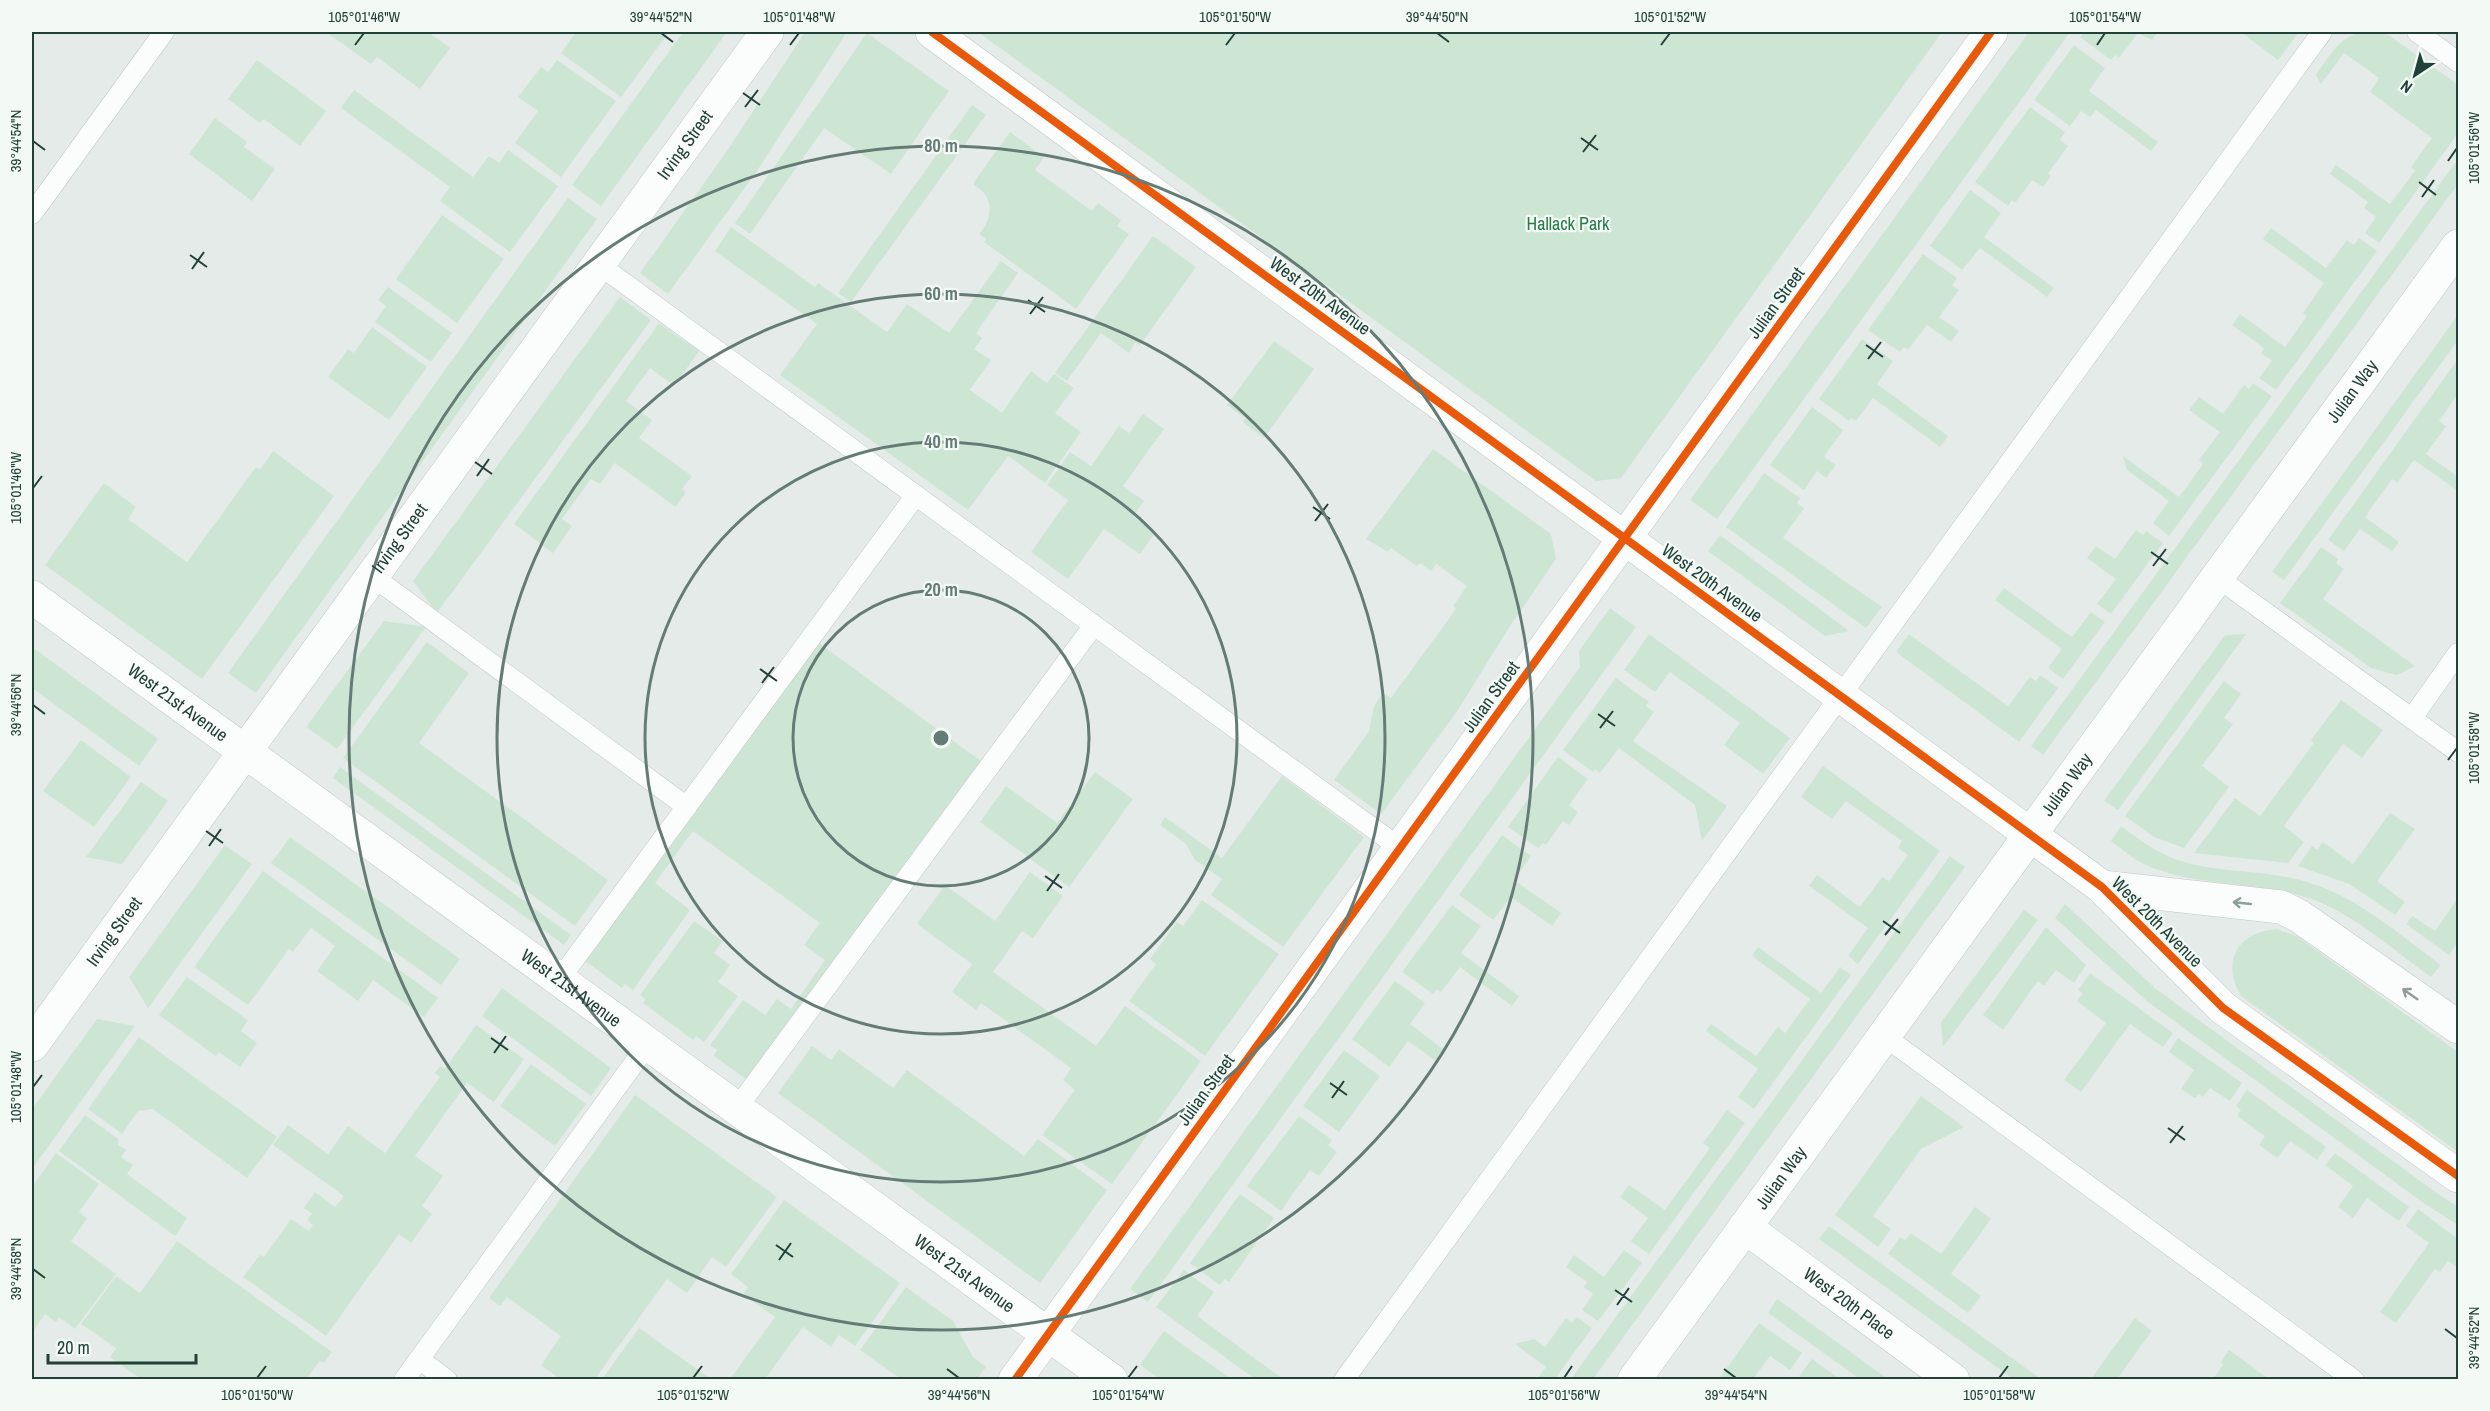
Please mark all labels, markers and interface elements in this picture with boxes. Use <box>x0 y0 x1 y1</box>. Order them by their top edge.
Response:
text: 105°01'46"W <box>328 6 400 27</box>
text: 39°44'52"N <box>630 6 692 27</box>
text: 105°01'48"W <box>763 6 835 27</box>
text: 105°01'50"W <box>1199 6 1271 27</box>
text: 39°44'50"N <box>1406 6 1468 27</box>
text: 105°01'52"W <box>1634 6 1706 27</box>
text: 105°01'54"W <box>2069 6 2141 27</box>
north arrow <box>2385 45 2445 105</box>
text: N <box>2396 75 2416 99</box>
street label: Irving Street <box>651 105 718 185</box>
text: 39°44'54"N <box>5 110 26 172</box>
text: 105°01'56"W <box>2463 112 2484 184</box>
text: 80 m <box>924 133 958 158</box>
park label: Hallack Park <box>1527 211 1610 236</box>
street label: West 20th Avenue <box>1265 250 1376 341</box>
street label: Julian Street <box>1741 262 1810 344</box>
text: 60 m <box>924 281 958 306</box>
street label: Julian Way <box>2320 354 2384 428</box>
text: 40 m <box>924 429 958 454</box>
text: 105°01'46"W <box>5 452 26 524</box>
street label: Irving Street <box>365 498 433 578</box>
street label: West 20th Avenue <box>1657 537 1768 628</box>
text: 20 m <box>924 577 958 602</box>
street label: Julian Street <box>1456 656 1525 738</box>
street label: West 21st Avenue <box>123 657 233 747</box>
text: 39°44'56"N <box>5 674 26 736</box>
text: 105°01'58"W <box>2463 712 2484 784</box>
centre of rings <box>931 728 951 748</box>
street label: Julian Way <box>2035 747 2098 821</box>
street label: West 20th Avenue <box>2106 871 2208 973</box>
street label: Irving Street <box>80 891 148 971</box>
one-way arrow <box>2233 897 2253 908</box>
street label: West 21st Avenue <box>516 943 627 1033</box>
one-way arrow <box>2403 988 2419 1000</box>
street label: Julian Street <box>1171 1049 1240 1131</box>
text: 105°01'48"W <box>5 1051 26 1123</box>
street label: Julian Way <box>1749 1140 1812 1214</box>
street label: West 21st Avenue <box>909 1228 1020 1318</box>
text: 39°44'58"N <box>5 1238 26 1300</box>
street label: West 20th Place <box>1799 1261 1900 1345</box>
text: 39°44'52"N <box>2463 1307 2484 1369</box>
scale bar <box>48 1327 196 1365</box>
text: 20 m <box>57 1335 90 1360</box>
text: 105°01'50"W <box>221 1384 293 1405</box>
text: 105°01'52"W <box>657 1384 729 1405</box>
text: 39°44'56"N <box>928 1384 990 1405</box>
text: 105°01'54"W <box>1092 1384 1164 1405</box>
text: 105°01'56"W <box>1528 1384 1600 1405</box>
text: 39°44'54"N <box>1705 1384 1767 1405</box>
text: 105°01'58"W <box>1963 1384 2035 1405</box>

